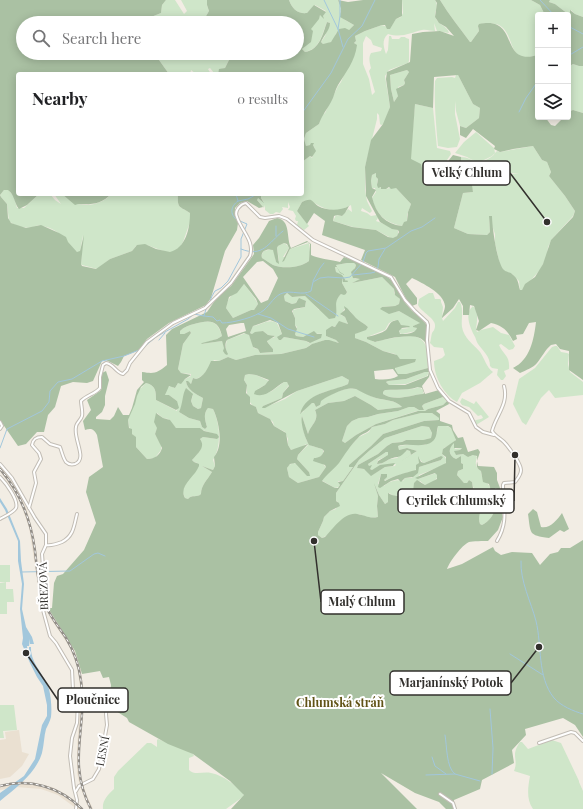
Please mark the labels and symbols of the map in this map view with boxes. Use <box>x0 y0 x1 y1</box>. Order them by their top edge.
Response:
callout: Velký Chlum <box>423 161 510 185</box>
text: Velký Chlum <box>431 164 502 180</box>
callout: Cyrilek Chlumský <box>398 489 514 513</box>
text: Cyrilek Chlumský <box>406 492 507 508</box>
street label: BŘEZOVÁ <box>35 562 51 610</box>
callout: Malý Chlum <box>321 590 404 614</box>
text: Malý Chlum <box>328 593 396 609</box>
callout: Marjanínský Potok <box>390 671 511 695</box>
text: Marjanínský Potok <box>399 674 504 690</box>
callout: Ploučnice <box>58 688 128 712</box>
text: Ploučnice <box>66 691 120 707</box>
district label: Chlumská stráň <box>296 694 385 710</box>
street label: LESNÍ <box>92 734 112 767</box>

